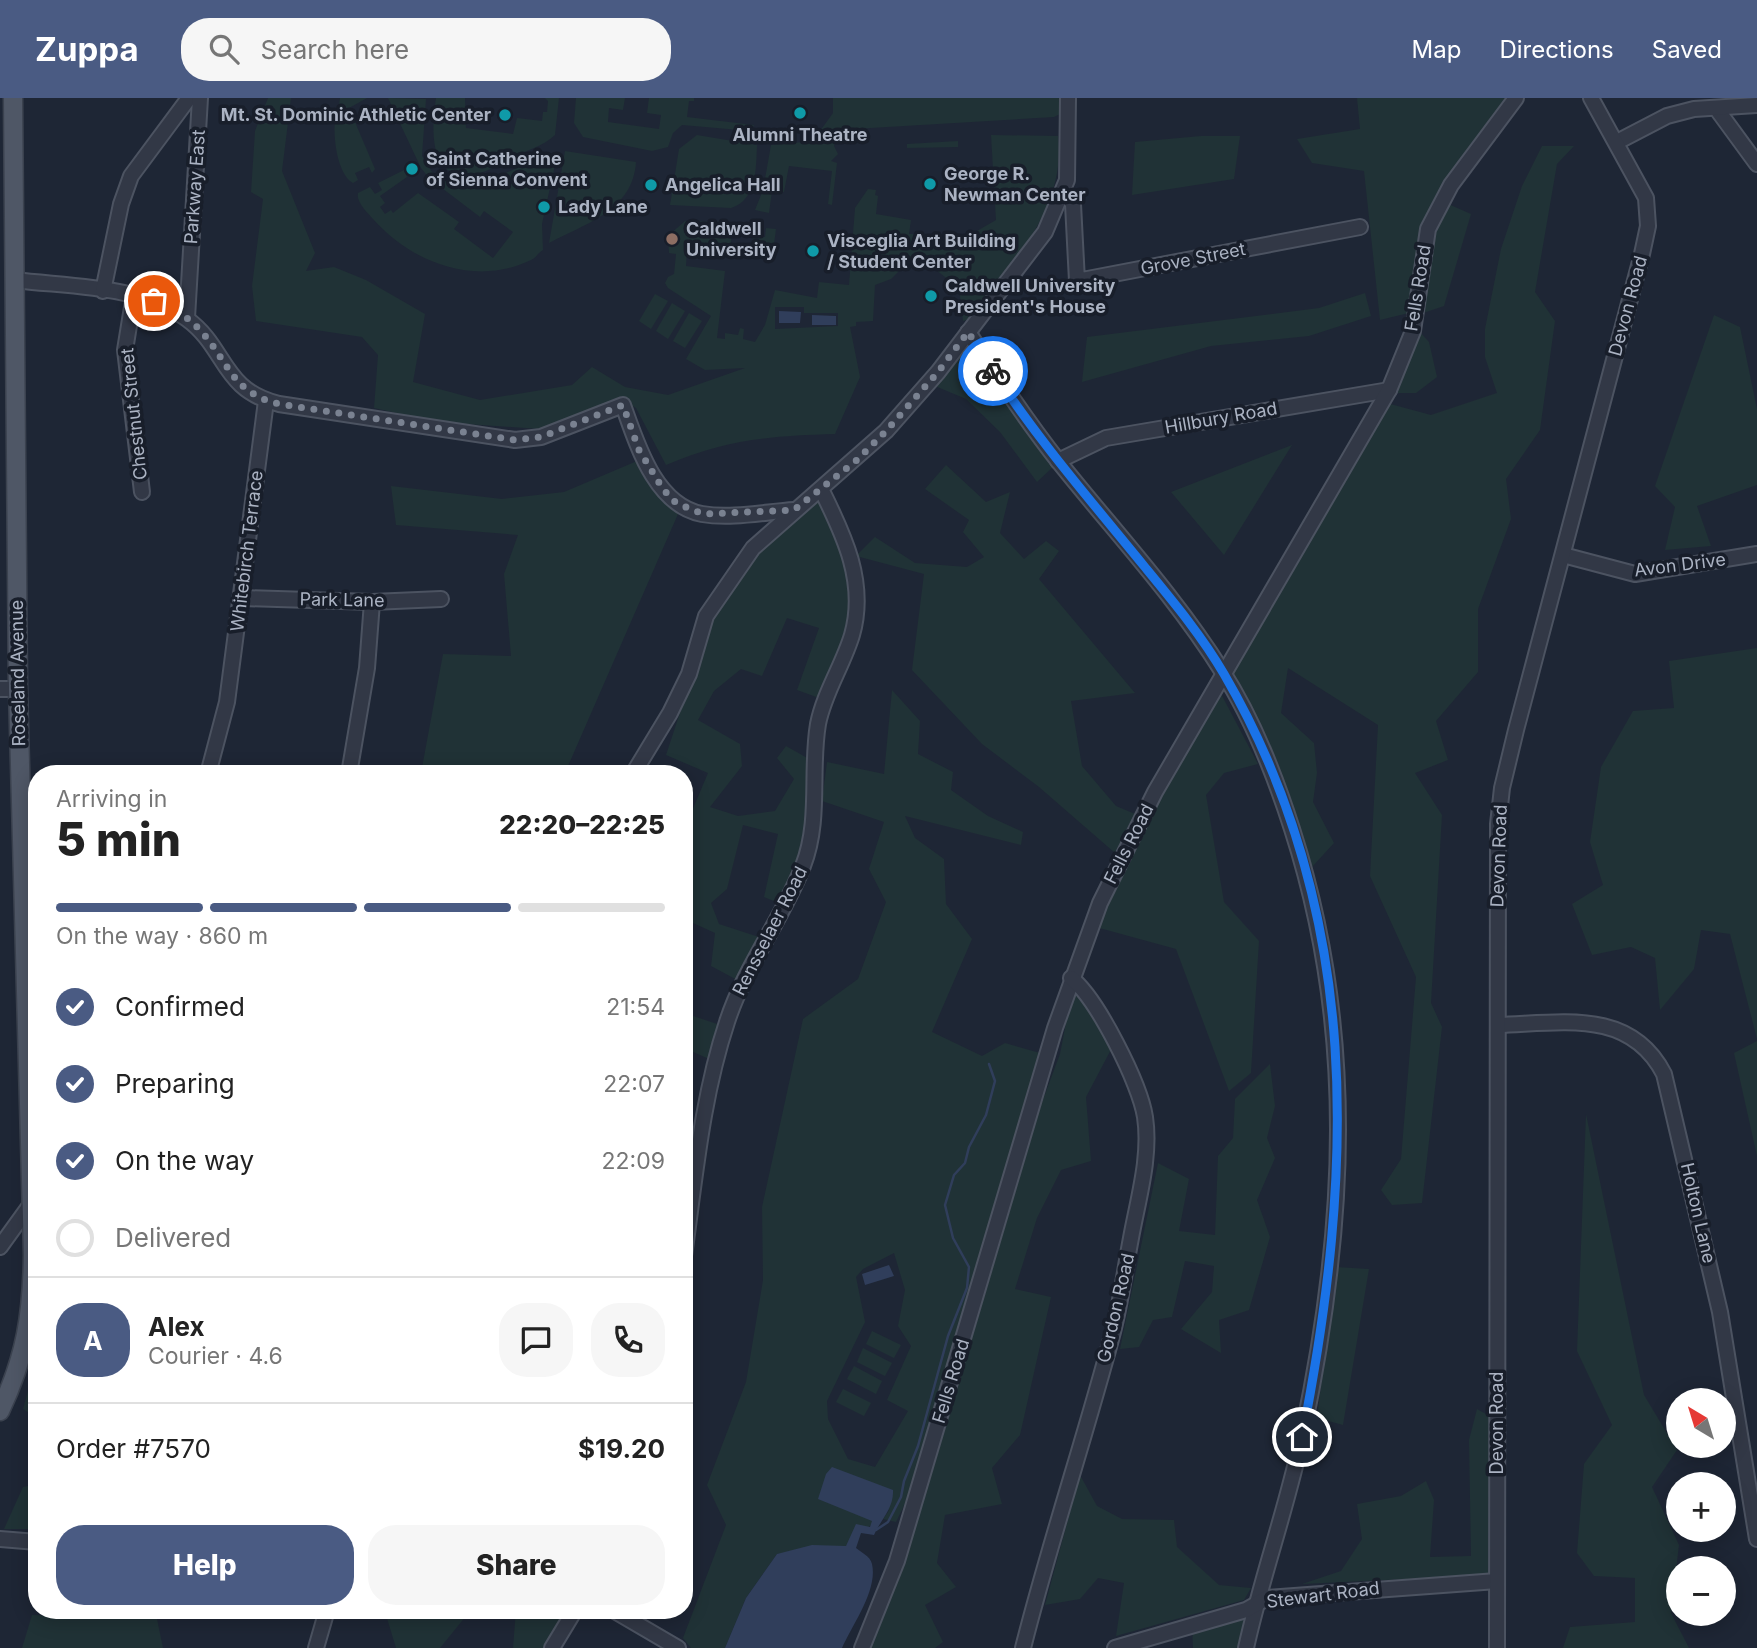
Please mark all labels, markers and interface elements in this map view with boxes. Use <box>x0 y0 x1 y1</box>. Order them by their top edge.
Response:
search box <box>181 18 671 81</box>
text: Zuppa <box>35 29 139 69</box>
icon: search <box>205 30 243 68</box>
text: Search here <box>261 34 409 65</box>
text: Map <box>1412 35 1461 64</box>
text: Directions <box>1499 35 1614 64</box>
text: Saved <box>1652 35 1722 64</box>
place label: Mt. St. Dominic Athletic Center <box>221 104 491 125</box>
marker: Alumni Theatre <box>792 105 808 121</box>
marker: Mt. St. Dominic Athletic Center <box>497 107 513 123</box>
place label: Alumni Theatre <box>732 124 868 145</box>
street label: Parkway East <box>180 129 209 245</box>
place label: Saint Catherine of Sienna Convent <box>426 148 588 190</box>
marker: Saint Catherine of Sienna Convent <box>404 161 420 177</box>
place label: George R. Newman Center <box>944 163 1086 205</box>
place label: Angelica Hall <box>665 174 781 195</box>
marker: George R. Newman Center <box>922 176 938 192</box>
marker: Angelica Hall <box>643 177 659 193</box>
place label: Lady Lane <box>558 196 648 217</box>
marker: Lady Lane <box>536 199 552 215</box>
place label: Caldwell University <box>686 218 777 260</box>
place label: Visceglia Art Building / Student Center <box>827 230 1016 272</box>
marker: Caldwell University <box>664 231 680 247</box>
street label: Grove Street <box>1139 238 1247 279</box>
marker: Visceglia Art Building / Student Center <box>805 243 821 259</box>
street label: Fells Road <box>1400 243 1435 333</box>
street label: Devon Road <box>1604 253 1651 358</box>
pin <box>124 271 184 331</box>
place label: Caldwell University President's House <box>945 275 1116 317</box>
icon: bag <box>135 282 173 320</box>
marker: Caldwell University President's House <box>923 288 939 304</box>
courier <box>958 336 1028 406</box>
street label: Chestnut Street <box>116 347 151 481</box>
icon: bike <box>974 352 1012 390</box>
street label: Hillbury Road <box>1163 397 1279 438</box>
street label: Whitebirch Terrace <box>226 469 267 633</box>
street label: Avon Drive <box>1633 548 1727 581</box>
street label: Park Lane <box>299 588 385 611</box>
street label: Roseland Avenue <box>6 600 29 746</box>
text: Arriving in <box>56 785 167 813</box>
street label: Fells Road <box>1099 800 1158 887</box>
street label: Devon Road <box>1486 804 1511 908</box>
text: 22:20–22:25 <box>499 809 665 840</box>
text: 5 min <box>56 811 181 867</box>
street label: Rensselaer Road <box>728 863 811 999</box>
text: On the way · 860 m <box>56 922 268 950</box>
icon: check <box>56 988 94 1026</box>
text: Confirmed <box>115 991 245 1022</box>
text: 21:54 <box>606 993 665 1021</box>
icon: check <box>56 1065 94 1103</box>
text: Preparing <box>115 1068 235 1099</box>
text: 22:07 <box>603 1070 665 1098</box>
icon: check <box>56 1142 94 1180</box>
text: On the way <box>115 1145 254 1176</box>
text: 22:09 <box>602 1147 665 1175</box>
street label: Holton Lane <box>1677 1161 1720 1265</box>
text: Delivered <box>115 1222 231 1253</box>
street label: Gordon Road <box>1093 1251 1138 1365</box>
button: chat <box>499 1303 573 1377</box>
button: phone <box>591 1303 665 1377</box>
text: Alex <box>148 1311 205 1342</box>
text: A <box>83 1325 103 1356</box>
street label: Fells Road <box>928 1336 973 1426</box>
text: Courier · 4.6 <box>148 1342 283 1370</box>
street label: Devon Road <box>1486 1372 1507 1474</box>
north arrow <box>1666 1388 1736 1458</box>
map controls <box>1666 1388 1736 1626</box>
pin <box>1272 1407 1332 1467</box>
icon: home <box>1283 1418 1321 1456</box>
text: Order #7570 <box>56 1433 211 1464</box>
text: $19.20 <box>578 1433 665 1464</box>
button: + <box>1666 1472 1736 1542</box>
button: Help <box>56 1525 354 1605</box>
button: Share <box>368 1525 665 1605</box>
button: − <box>1666 1556 1736 1626</box>
street label: Stewart Road <box>1265 1577 1381 1612</box>

